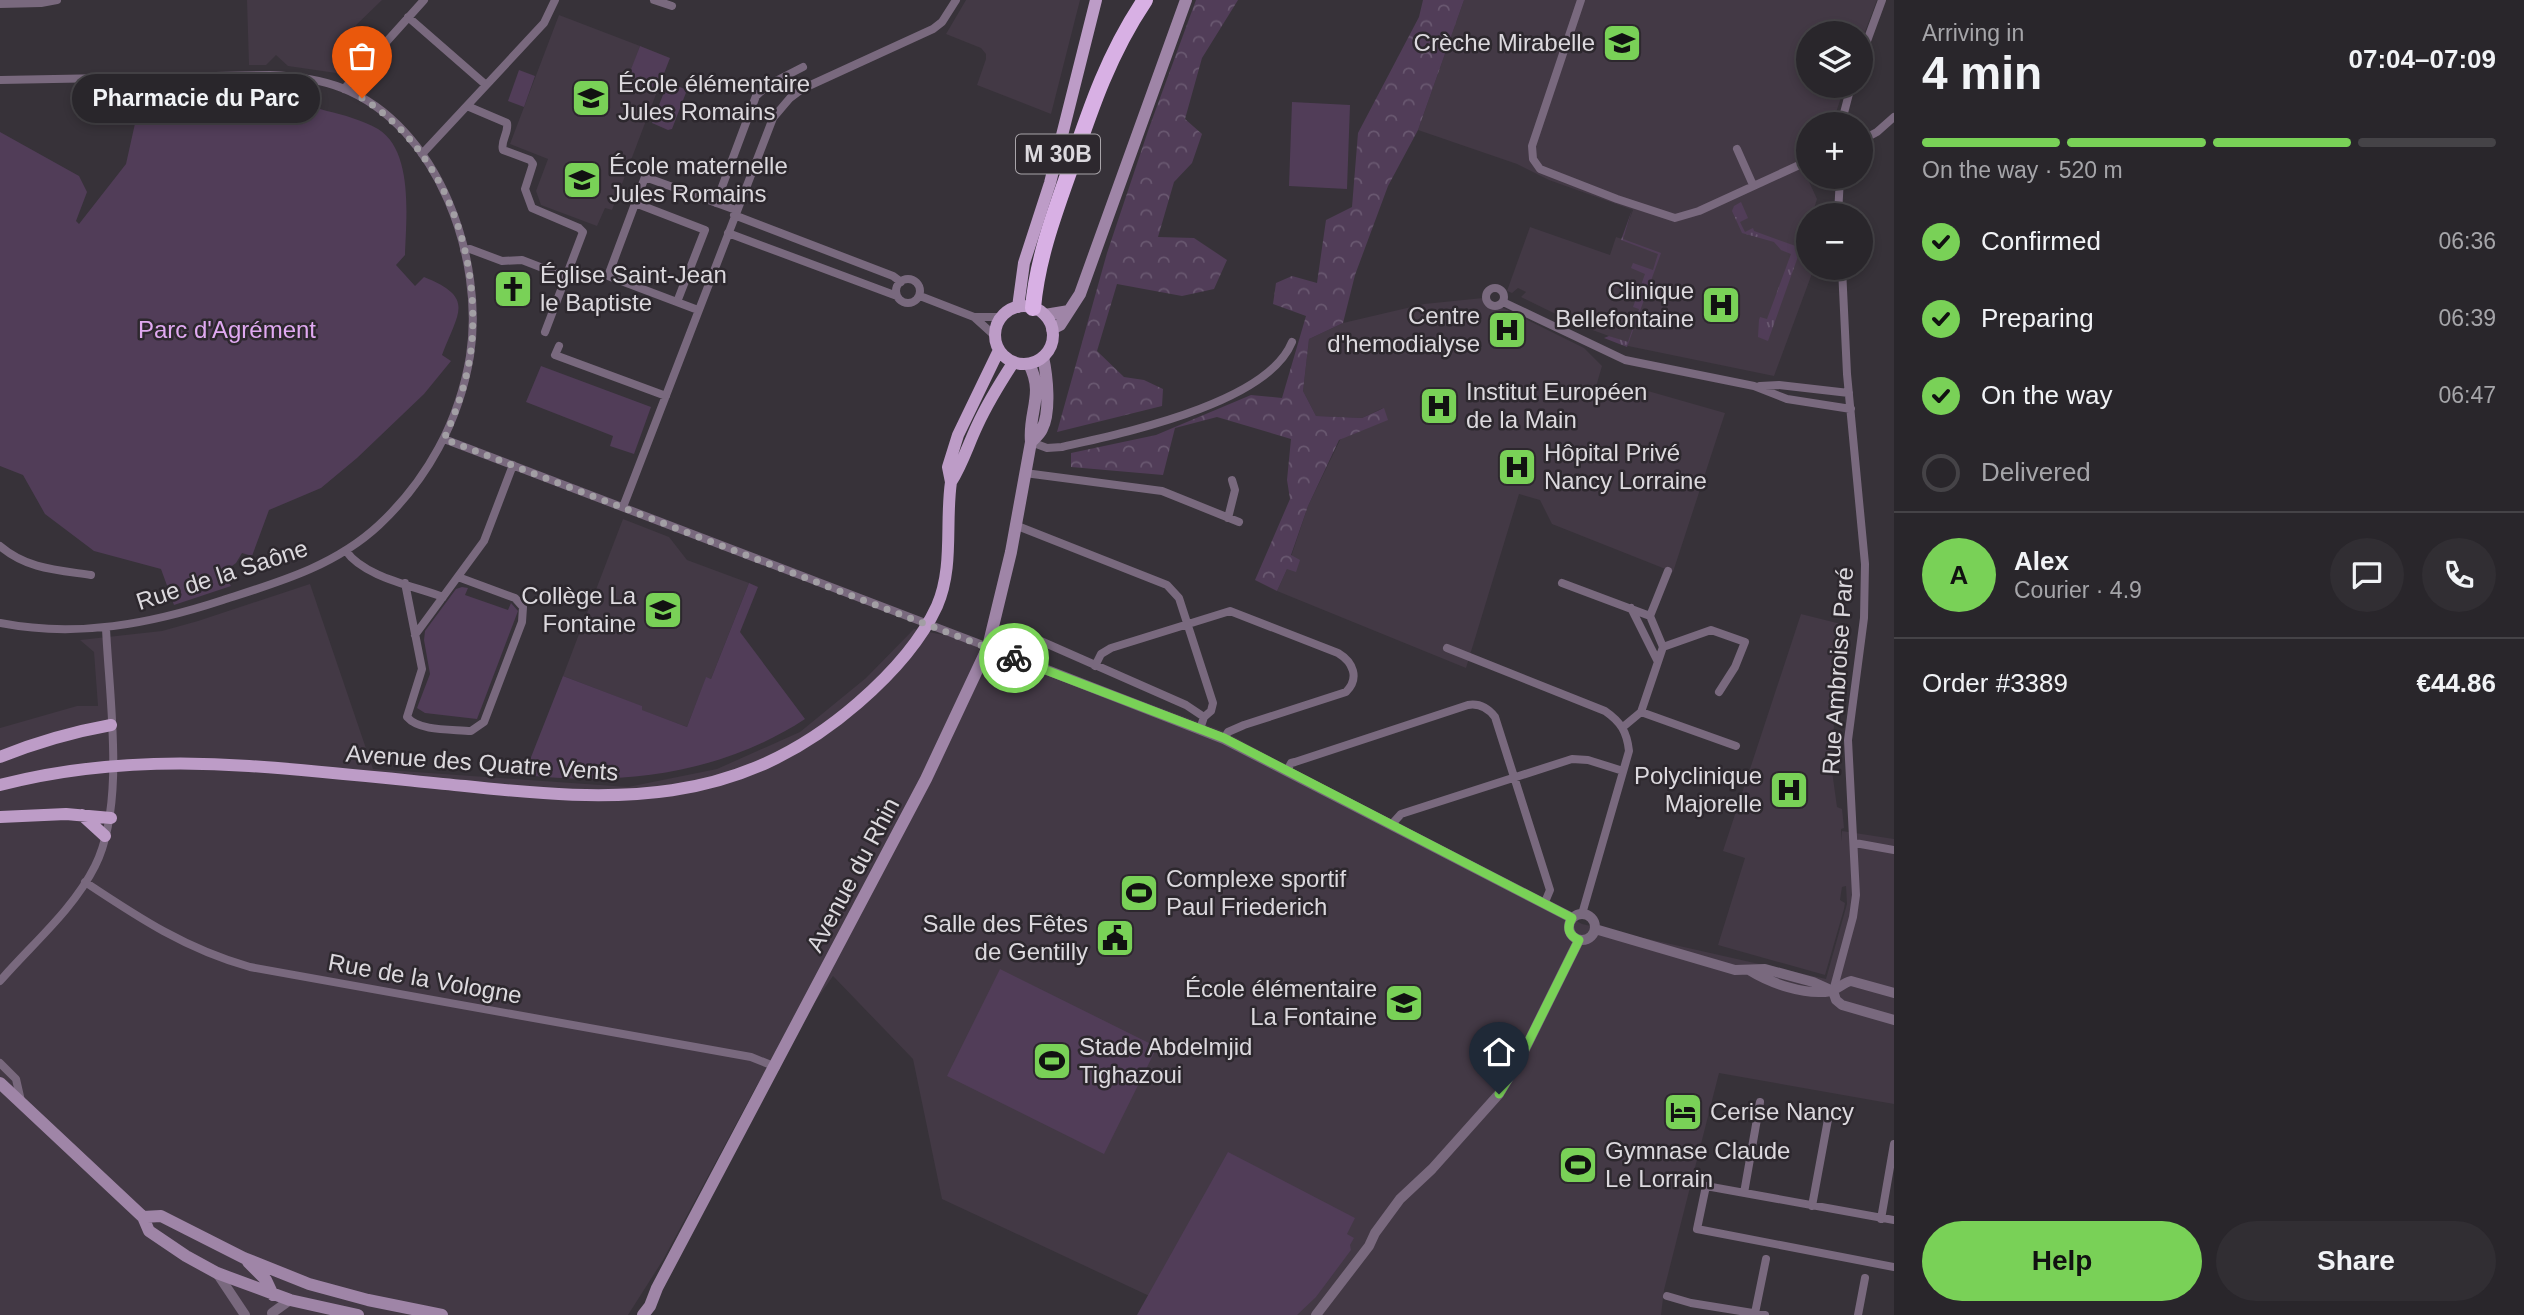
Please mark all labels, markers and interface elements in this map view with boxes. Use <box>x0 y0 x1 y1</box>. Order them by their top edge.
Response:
text: Arriving in <box>1922 20 2024 46</box>
map controls <box>1796 21 1873 280</box>
button: layers <box>1796 21 1873 98</box>
school or university icon: Crèche Mirabelle <box>1601 22 1643 64</box>
pin <box>332 26 392 98</box>
place label: Crèche Mirabelle <box>1414 29 1595 56</box>
icon: bag <box>343 37 381 75</box>
text: 07:04–07:09 <box>2349 44 2496 74</box>
text: 4 min <box>1922 47 2042 99</box>
place label: École élémentaire Jules Romains <box>618 70 810 125</box>
callout: Pharmacie du Parc <box>72 74 320 122</box>
school or university icon: École élémentaire Jules Romains <box>570 77 612 119</box>
text: Pharmacie du Parc <box>92 85 300 111</box>
button: + <box>1796 112 1873 189</box>
road number: M 30B <box>1016 134 1100 174</box>
place label: École maternelle Jules Romains <box>609 152 788 207</box>
text: On the way · 520 m <box>1922 157 2123 183</box>
school or university icon: École maternelle Jules Romains <box>561 159 603 201</box>
button: − <box>1796 203 1873 280</box>
icon: check <box>1922 223 1960 261</box>
text: Confirmed <box>1981 226 2101 256</box>
text: 06:36 <box>2438 228 2496 254</box>
place label: Église Saint-Jean le Baptiste <box>540 261 727 316</box>
church icon: Église Saint-Jean le Baptiste <box>492 268 534 310</box>
place label: Clinique Bellefontaine <box>1555 277 1694 332</box>
hospital icon: Clinique Bellefontaine <box>1700 284 1742 326</box>
icon: check <box>1922 300 1960 338</box>
place label: Centre d'hemodialyse <box>1327 302 1480 357</box>
text: Preparing <box>1981 303 2094 333</box>
text: 06:39 <box>2438 305 2496 331</box>
hospital icon: Centre d'hemodialyse <box>1486 309 1528 351</box>
park label: Parc d'Agrément <box>138 316 316 343</box>
icon: check <box>1922 377 1960 415</box>
place label: Institut Européen de la Main <box>1466 378 1647 433</box>
text: On the way <box>1981 380 2113 410</box>
text: 06:47 <box>2438 382 2496 408</box>
hospital icon: Institut Européen de la Main <box>1418 385 1460 427</box>
place label: Hôpital Privé Nancy Lorraine <box>1544 439 1707 494</box>
hospital icon: Hôpital Privé Nancy Lorraine <box>1496 446 1538 488</box>
text: Delivered <box>1981 457 2091 487</box>
street label: Rue de la Saône <box>133 534 311 615</box>
button: chat <box>2330 538 2404 612</box>
button: phone <box>2422 538 2496 612</box>
text: Alex <box>2014 546 2069 576</box>
text: A <box>1950 560 1968 590</box>
street label: Rue Ambroise Paré <box>1817 566 1858 776</box>
text: Courier · 4.9 <box>2014 577 2142 603</box>
place label: Collège La Fontaine <box>521 582 637 637</box>
school or university icon: Collège La Fontaine <box>642 589 684 631</box>
courier <box>979 623 1049 693</box>
icon: bike <box>995 639 1033 677</box>
text: Order #3389 <box>1922 668 2068 698</box>
text: €44.86 <box>2416 668 2496 698</box>
street label: Avenue des Quatre Vents <box>345 740 619 785</box>
place label: Polyclinique Majorelle <box>1634 762 1762 817</box>
hospital icon: Polyclinique Majorelle <box>1768 769 1810 811</box>
street label: Avenue du Rhin <box>801 793 904 956</box>
place label: Complexe sportif Paul Friederich <box>1166 865 1346 920</box>
sports icon: Complexe sportif Paul Friederich <box>1118 872 1160 914</box>
place label: Salle des Fêtes de Gentilly <box>923 910 1088 965</box>
public building icon: Salle des Fêtes de Gentilly <box>1094 917 1136 959</box>
street label: Rue de la Vologne <box>326 948 524 1009</box>
place label: École élémentaire La Fontaine <box>1185 975 1377 1030</box>
school or university icon: École élémentaire La Fontaine <box>1383 982 1425 1024</box>
pin <box>1469 1022 1529 1094</box>
place label: Stade Abdelmjid Tighazoui <box>1079 1033 1252 1088</box>
icon: home <box>1480 1033 1518 1071</box>
sports icon: Stade Abdelmjid Tighazoui <box>1031 1040 1073 1082</box>
hotel icon: Cerise Nancy <box>1662 1091 1704 1133</box>
place label: Cerise Nancy <box>1710 1098 1854 1125</box>
place label: Gymnase Claude Le Lorrain <box>1605 1137 1790 1192</box>
sports icon: Gymnase Claude Le Lorrain <box>1557 1144 1599 1186</box>
button: Help <box>1922 1221 2202 1301</box>
button: Share <box>2216 1221 2496 1301</box>

